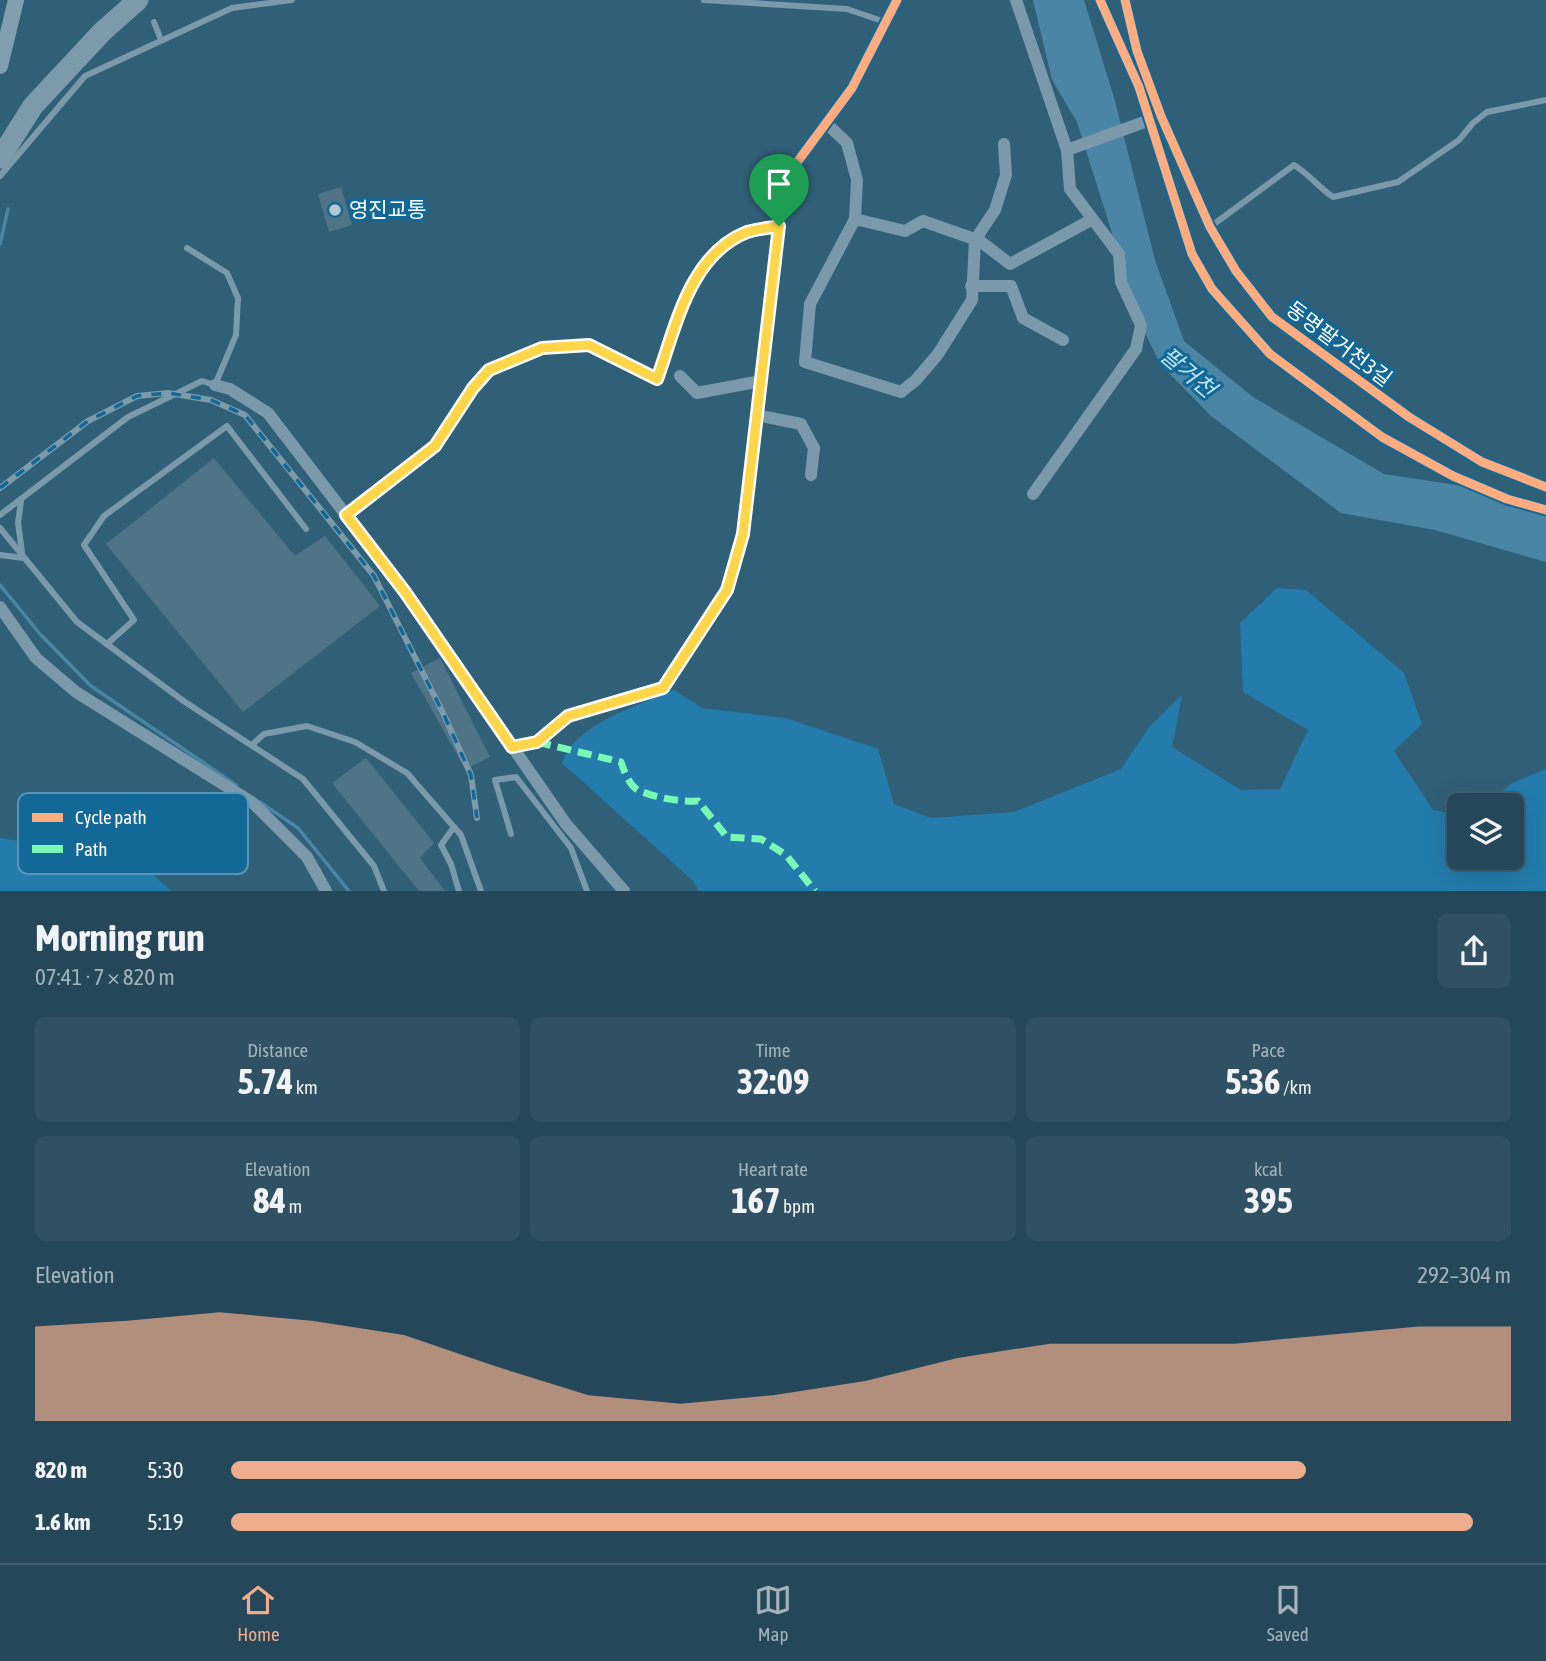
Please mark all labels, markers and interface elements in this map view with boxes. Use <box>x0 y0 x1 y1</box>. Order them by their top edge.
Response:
pin <box>749 154 809 226</box>
icon: arrive <box>760 165 798 203</box>
place label: 영진교통 <box>349 197 426 221</box>
marker: 영진교통 <box>327 202 343 218</box>
street label: 동명팔거천3길 <box>1282 296 1397 391</box>
water label: 팔거천 <box>1155 342 1223 404</box>
legend <box>18 793 248 874</box>
map controls <box>1447 793 1524 870</box>
button: layers <box>1447 793 1524 870</box>
text: Cycle path <box>75 806 147 828</box>
text: Path <box>75 838 107 860</box>
button: share <box>1437 914 1511 988</box>
text: Morning run <box>35 916 205 959</box>
text: 07:41 · 7 × 820 m <box>35 964 175 990</box>
text: Distance <box>247 1039 308 1061</box>
text: Time <box>756 1039 790 1061</box>
text: Pace <box>1252 1039 1285 1061</box>
text: 5.74 <box>238 1061 293 1101</box>
text: 32:09 <box>737 1061 809 1101</box>
text: 5:36 <box>1225 1061 1281 1101</box>
text: km <box>293 1076 318 1098</box>
text: /km <box>1281 1076 1312 1098</box>
text: Elevation <box>245 1158 311 1180</box>
text: Heart rate <box>738 1158 808 1180</box>
text: kcal <box>1254 1158 1283 1180</box>
text: 84 <box>253 1180 286 1220</box>
text: 167 <box>731 1180 781 1220</box>
text: 395 <box>1244 1180 1293 1220</box>
text: m <box>286 1195 302 1217</box>
text: bpm <box>781 1195 815 1217</box>
text: Elevation <box>35 1262 115 1288</box>
text: 292–304 m <box>1417 1262 1511 1288</box>
text: 820 m <box>35 1457 87 1483</box>
text: 5:30 <box>147 1457 184 1483</box>
text: 1.6 km <box>35 1509 91 1535</box>
text: 5:19 <box>147 1509 184 1535</box>
tab: Home <box>237 1581 280 1645</box>
tab: Map <box>754 1581 792 1645</box>
tab: Saved <box>1267 1581 1309 1645</box>

